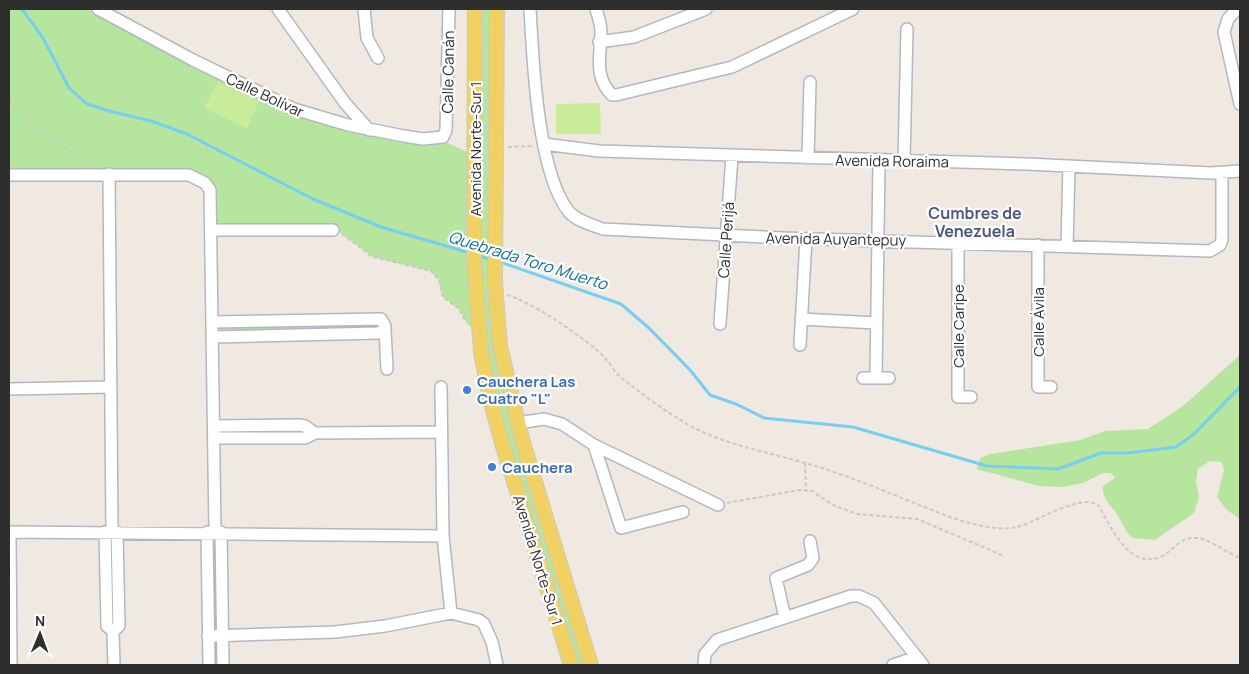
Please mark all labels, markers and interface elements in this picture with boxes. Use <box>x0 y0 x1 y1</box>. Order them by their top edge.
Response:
street label: Calle Canán <box>437 30 459 114</box>
street label: Calle Bolívar <box>223 68 308 122</box>
street label: Avenida Norte-Sur 1 <box>465 81 486 217</box>
street label: Avenida Roraima <box>835 150 949 172</box>
street label: Calle Perijá <box>713 201 739 279</box>
district label: Cumbres de Venezuela <box>928 202 1022 242</box>
water label: Quebrada Toro Muerto <box>446 225 612 295</box>
street label: Avenida Auyantepuy <box>766 227 907 251</box>
street label: Calle Caripe <box>948 284 969 368</box>
street label: Calle Ávila <box>1028 287 1049 357</box>
place label: Cauchera Las Cuatro "L" <box>477 371 575 409</box>
marker: Cauchera Las Cuatro "L" <box>461 384 473 396</box>
place label: Cauchera <box>502 457 573 478</box>
marker: Cauchera <box>486 461 498 473</box>
street label: Avenida Norte-Sur 1 <box>508 492 568 628</box>
north arrow <box>15 609 65 659</box>
text: N <box>35 611 45 630</box>

